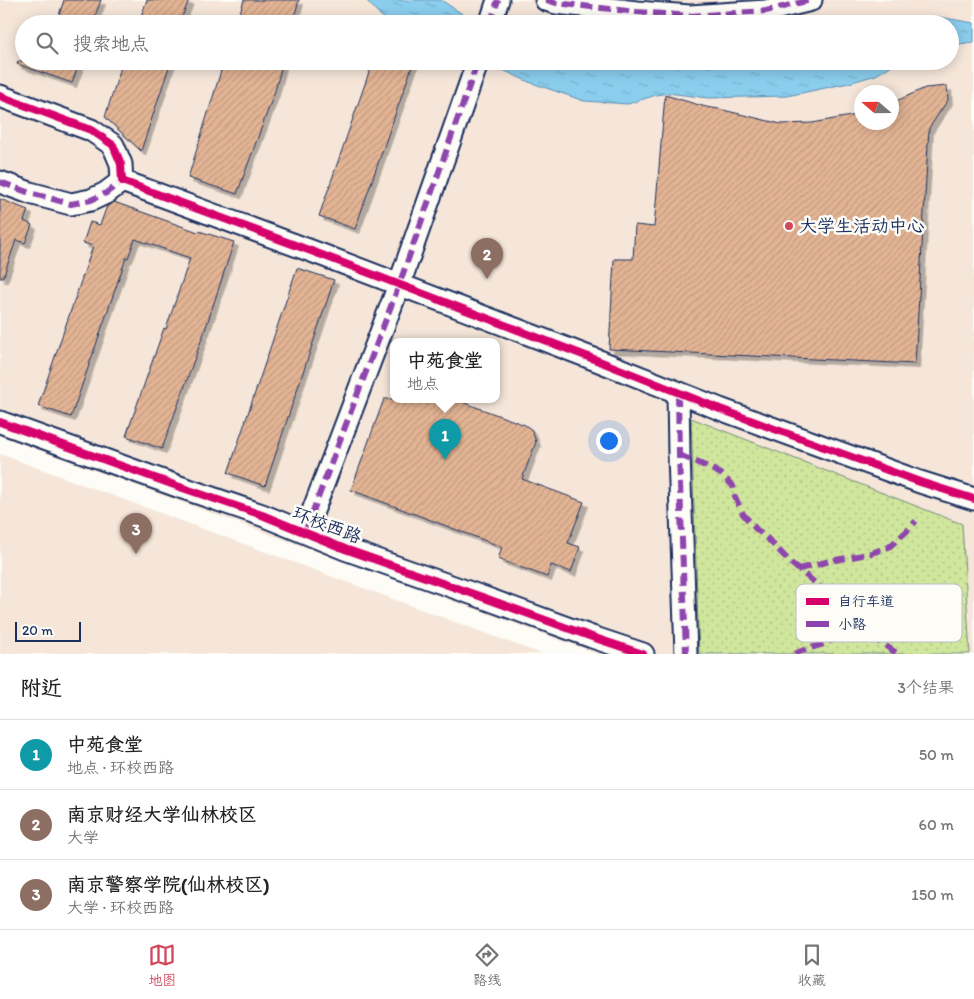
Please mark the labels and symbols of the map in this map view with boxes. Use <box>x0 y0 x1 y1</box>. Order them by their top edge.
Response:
north arrow <box>854 85 899 130</box>
place label: 大学生活动中心 <box>799 215 925 237</box>
marker: 大学生活动中心 <box>783 220 795 232</box>
pin: 2 <box>471 238 503 279</box>
pin: 1 <box>429 419 461 460</box>
your location <box>596 428 622 454</box>
street label: 环校西路 <box>289 502 365 548</box>
pin: 3 <box>120 513 152 554</box>
legend <box>796 584 962 642</box>
text: 自行车道 <box>838 593 894 610</box>
text: 小路 <box>838 616 866 633</box>
scale bar <box>15 619 81 642</box>

